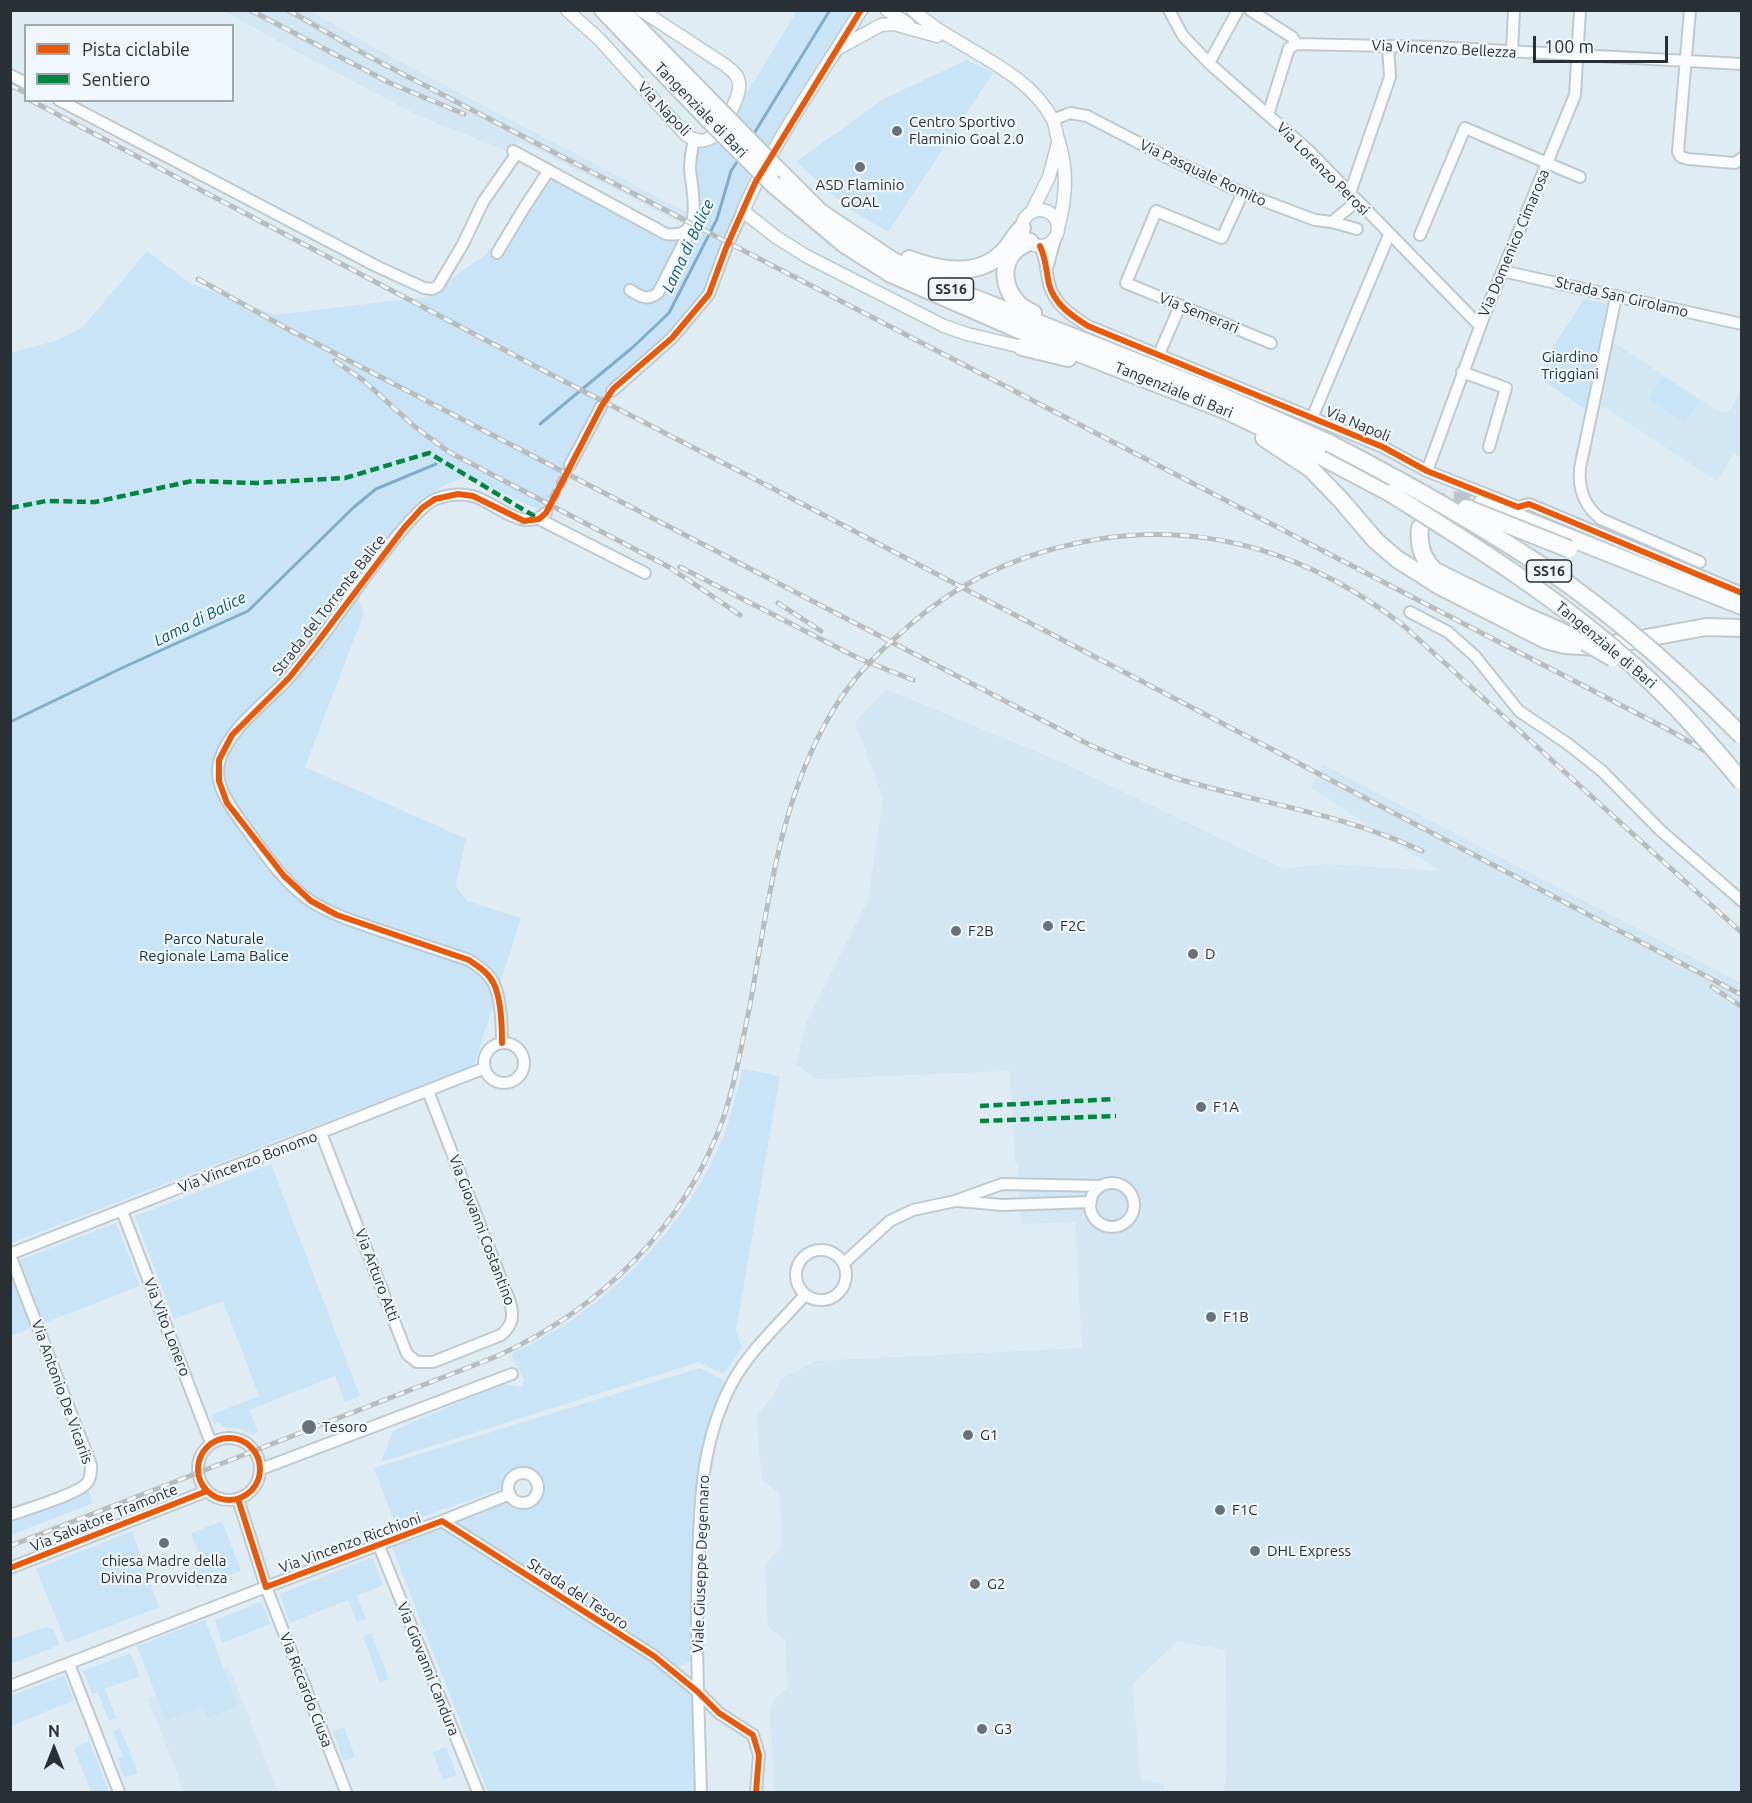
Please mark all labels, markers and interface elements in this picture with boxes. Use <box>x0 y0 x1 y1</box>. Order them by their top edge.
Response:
legend <box>24 24 234 102</box>
scale bar <box>1536 24 1671 62</box>
street label: Via Vincenzo Bellezza <box>1371 36 1517 62</box>
text: 100 m <box>1544 36 1594 56</box>
text: Pista ciclabile <box>82 39 190 59</box>
street label: Tangenziale di Bari <box>651 58 751 162</box>
text: Sentiero <box>82 69 150 89</box>
street label: Via Napoli <box>634 78 694 140</box>
place label: Centro Sportivo Flaminio Goal 2.0 <box>909 113 1024 148</box>
street label: Via Lorenzo Perosi <box>1273 119 1373 219</box>
marker: Centro Sportivo Flaminio Goal 2.0 <box>890 124 904 138</box>
street label: Via Pasquale Romito <box>1137 136 1269 210</box>
marker: ASD Flaminio GOAL <box>853 160 867 174</box>
street label: Via Domenico Cimarosa <box>1475 166 1553 320</box>
place label: ASD Flaminio GOAL <box>815 176 905 211</box>
water label: Lama di Balice <box>658 196 718 296</box>
street label: Strada San Girolamo <box>1554 273 1690 321</box>
road number: SS16 <box>928 278 974 300</box>
street label: Via Semerari <box>1156 289 1242 337</box>
park label: Giardino Triggiani <box>1541 348 1599 383</box>
street label: Tangenziale di Bari <box>1112 358 1236 422</box>
street label: Via Napoli <box>1323 402 1393 446</box>
street label: Strada del Torrente Balice <box>268 531 390 679</box>
road number: SS16 <box>1526 560 1572 582</box>
water label: Lama di Balice <box>151 588 249 650</box>
street label: Tangenziale di Bari <box>1552 598 1660 692</box>
place label: F2C <box>1060 917 1086 935</box>
marker: F2C <box>1041 919 1055 933</box>
place label: F2B <box>968 922 994 940</box>
marker: F2B <box>949 924 963 938</box>
park label: Parco Naturale Regionale Lama Balice <box>139 930 289 965</box>
place label: D <box>1205 945 1216 963</box>
marker: D <box>1186 947 1200 961</box>
place label: F1A <box>1213 1098 1239 1116</box>
marker: F1A <box>1194 1100 1208 1114</box>
street label: Via Vincenzo Bonomo <box>176 1127 320 1197</box>
street label: Via Giovanni Costantino <box>445 1152 519 1308</box>
street label: Via Arturo Atti <box>351 1226 403 1324</box>
street label: Via Vito Lonero <box>140 1275 194 1379</box>
place label: F1B <box>1223 1308 1249 1326</box>
marker: F1B <box>1204 1310 1218 1324</box>
street label: Via Antonio De Vicariis <box>28 1317 96 1467</box>
marker: Tesoro <box>300 1418 318 1436</box>
place label: Tesoro <box>322 1418 368 1436</box>
place label: G1 <box>980 1426 998 1444</box>
marker: G1 <box>961 1428 975 1442</box>
street label: Viale Giuseppe Degennaro <box>689 1475 713 1653</box>
street label: Via Salvatore Tramonte <box>28 1480 180 1556</box>
place label: F1C <box>1232 1501 1258 1519</box>
marker: F1C <box>1213 1503 1227 1517</box>
street label: Via Vincenzo Ricchioni <box>277 1509 423 1577</box>
marker: chiesa Madre della Divina Provvidenza <box>157 1536 171 1550</box>
place label: DHL Express <box>1267 1542 1351 1560</box>
marker: DHL Express <box>1248 1544 1262 1558</box>
place label: chiesa Madre della Divina Provvidenza <box>100 1552 228 1587</box>
street label: Strada del Tesoro <box>524 1555 632 1633</box>
place label: G2 <box>987 1575 1005 1593</box>
marker: G2 <box>968 1577 982 1591</box>
street label: Via Giovanni Candura <box>393 1600 463 1738</box>
street label: Via Riccardo Ciusa <box>276 1630 336 1750</box>
north arrow <box>24 1719 84 1779</box>
place label: G3 <box>994 1720 1012 1738</box>
text: N <box>48 1722 60 1740</box>
marker: G3 <box>975 1722 989 1736</box>

